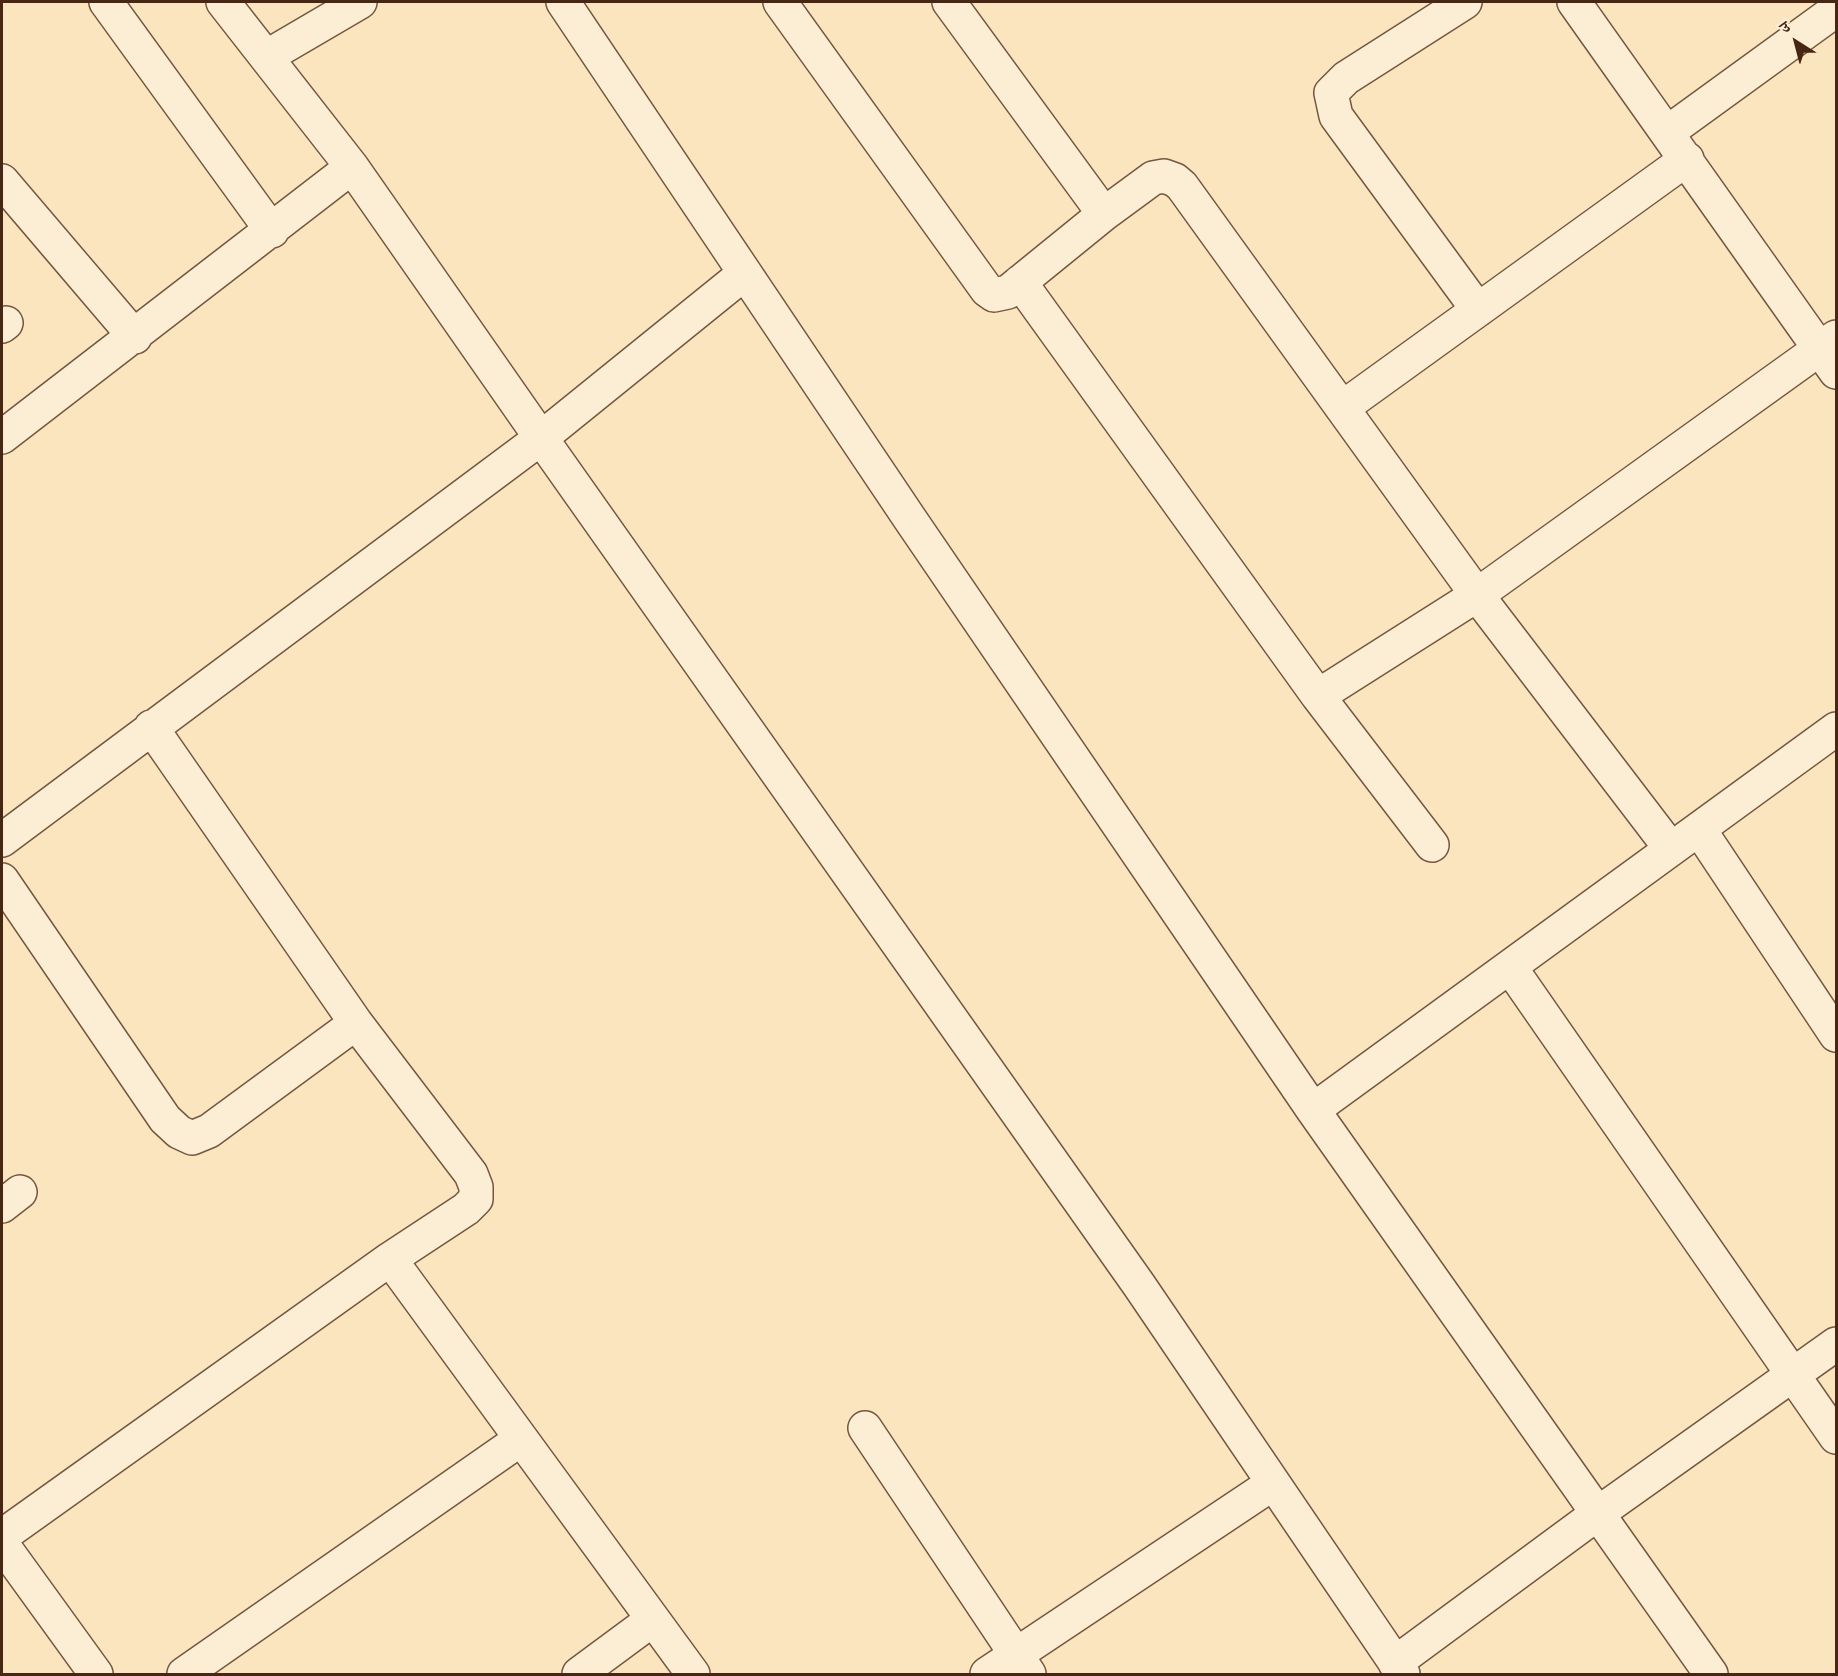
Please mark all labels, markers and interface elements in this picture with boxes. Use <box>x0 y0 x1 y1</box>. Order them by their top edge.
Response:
north arrow <box>1766 12 1826 72</box>
text: उ <box>1776 17 1795 38</box>

